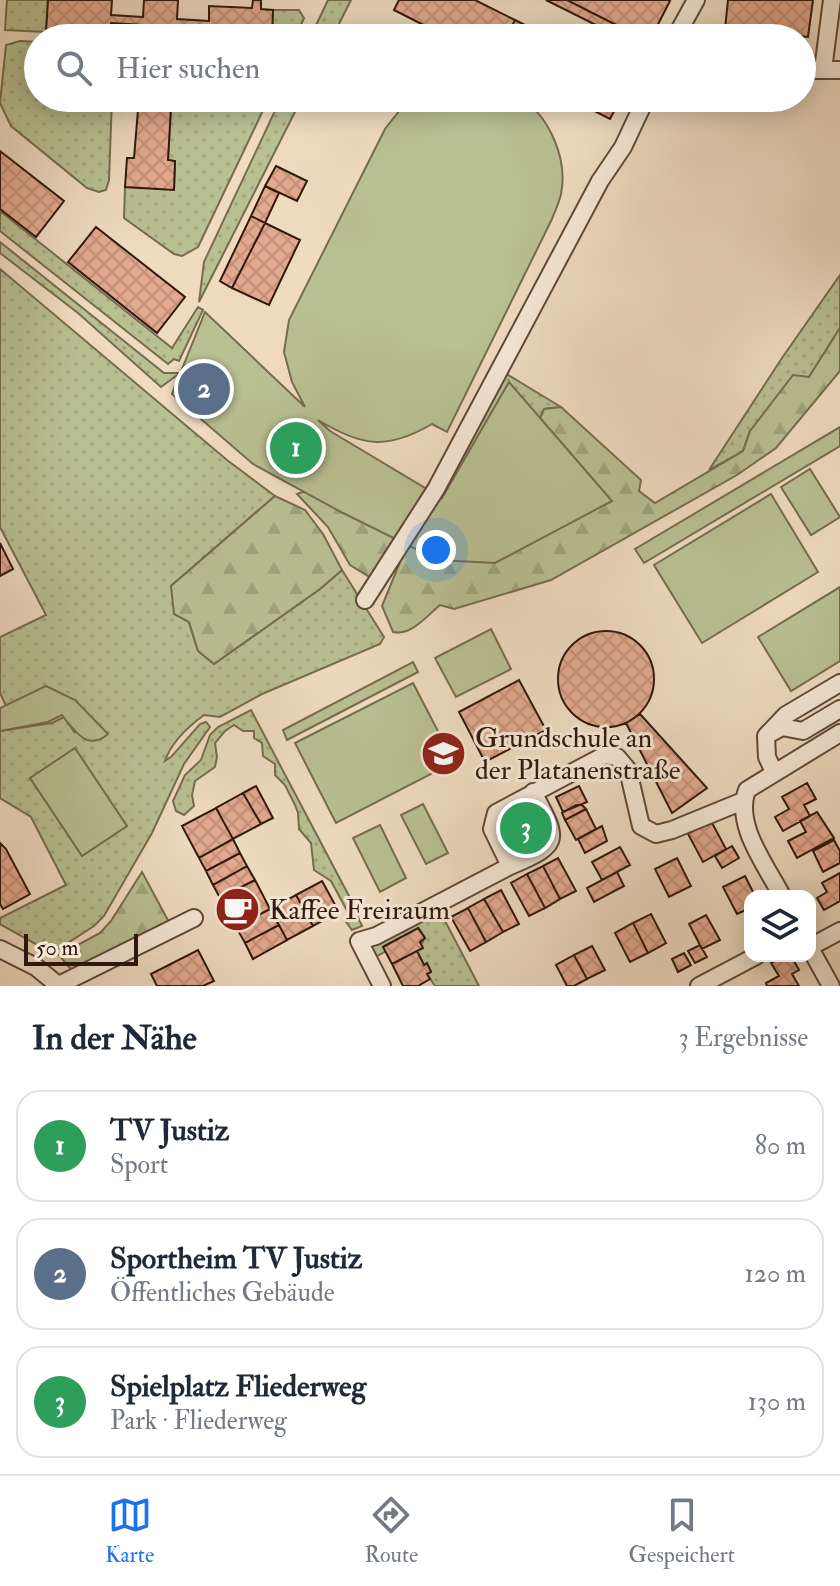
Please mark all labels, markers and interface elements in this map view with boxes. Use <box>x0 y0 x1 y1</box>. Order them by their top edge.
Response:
search box <box>24 24 816 112</box>
icon: search <box>52 46 96 90</box>
text: Hier suchen <box>116 50 260 87</box>
pin: 2 <box>178 359 230 419</box>
pin: 1 <box>270 418 322 478</box>
your location <box>416 530 456 570</box>
place label: Grundschule an der Platanenstraße <box>475 721 681 788</box>
school or university icon: Grundschule an der Platanenstraße <box>420 730 468 778</box>
pin: 3 <box>500 798 552 858</box>
cafe icon: Kaffee Freiraum <box>214 886 262 934</box>
map controls <box>744 890 816 962</box>
button: layers <box>744 890 816 962</box>
place label: Kaffee Freiraum <box>269 893 450 928</box>
scale bar <box>24 930 138 966</box>
text: 50 m <box>36 934 78 962</box>
text: In der Nähe <box>32 1017 197 1060</box>
text: 3 Ergebnisse <box>679 1022 808 1054</box>
text: TV Justiz <box>110 1112 229 1149</box>
text: 1 <box>55 1130 65 1162</box>
text: 80 m <box>755 1130 806 1162</box>
text: Sport <box>110 1149 168 1181</box>
text: Sportheim TV Justiz <box>110 1240 362 1277</box>
text: 2 <box>53 1258 67 1290</box>
text: 120 m <box>745 1258 806 1290</box>
text: Öffentliches Gebäude <box>110 1277 335 1309</box>
text: Spielplatz Fliederweg <box>110 1368 366 1405</box>
text: 3 <box>55 1386 65 1418</box>
text: 130 m <box>748 1386 806 1418</box>
text: Park · Fliederweg <box>110 1405 287 1437</box>
tab: Karte <box>105 1493 154 1569</box>
tab: Route <box>364 1493 418 1569</box>
tab: Gespeichert <box>629 1493 735 1569</box>

